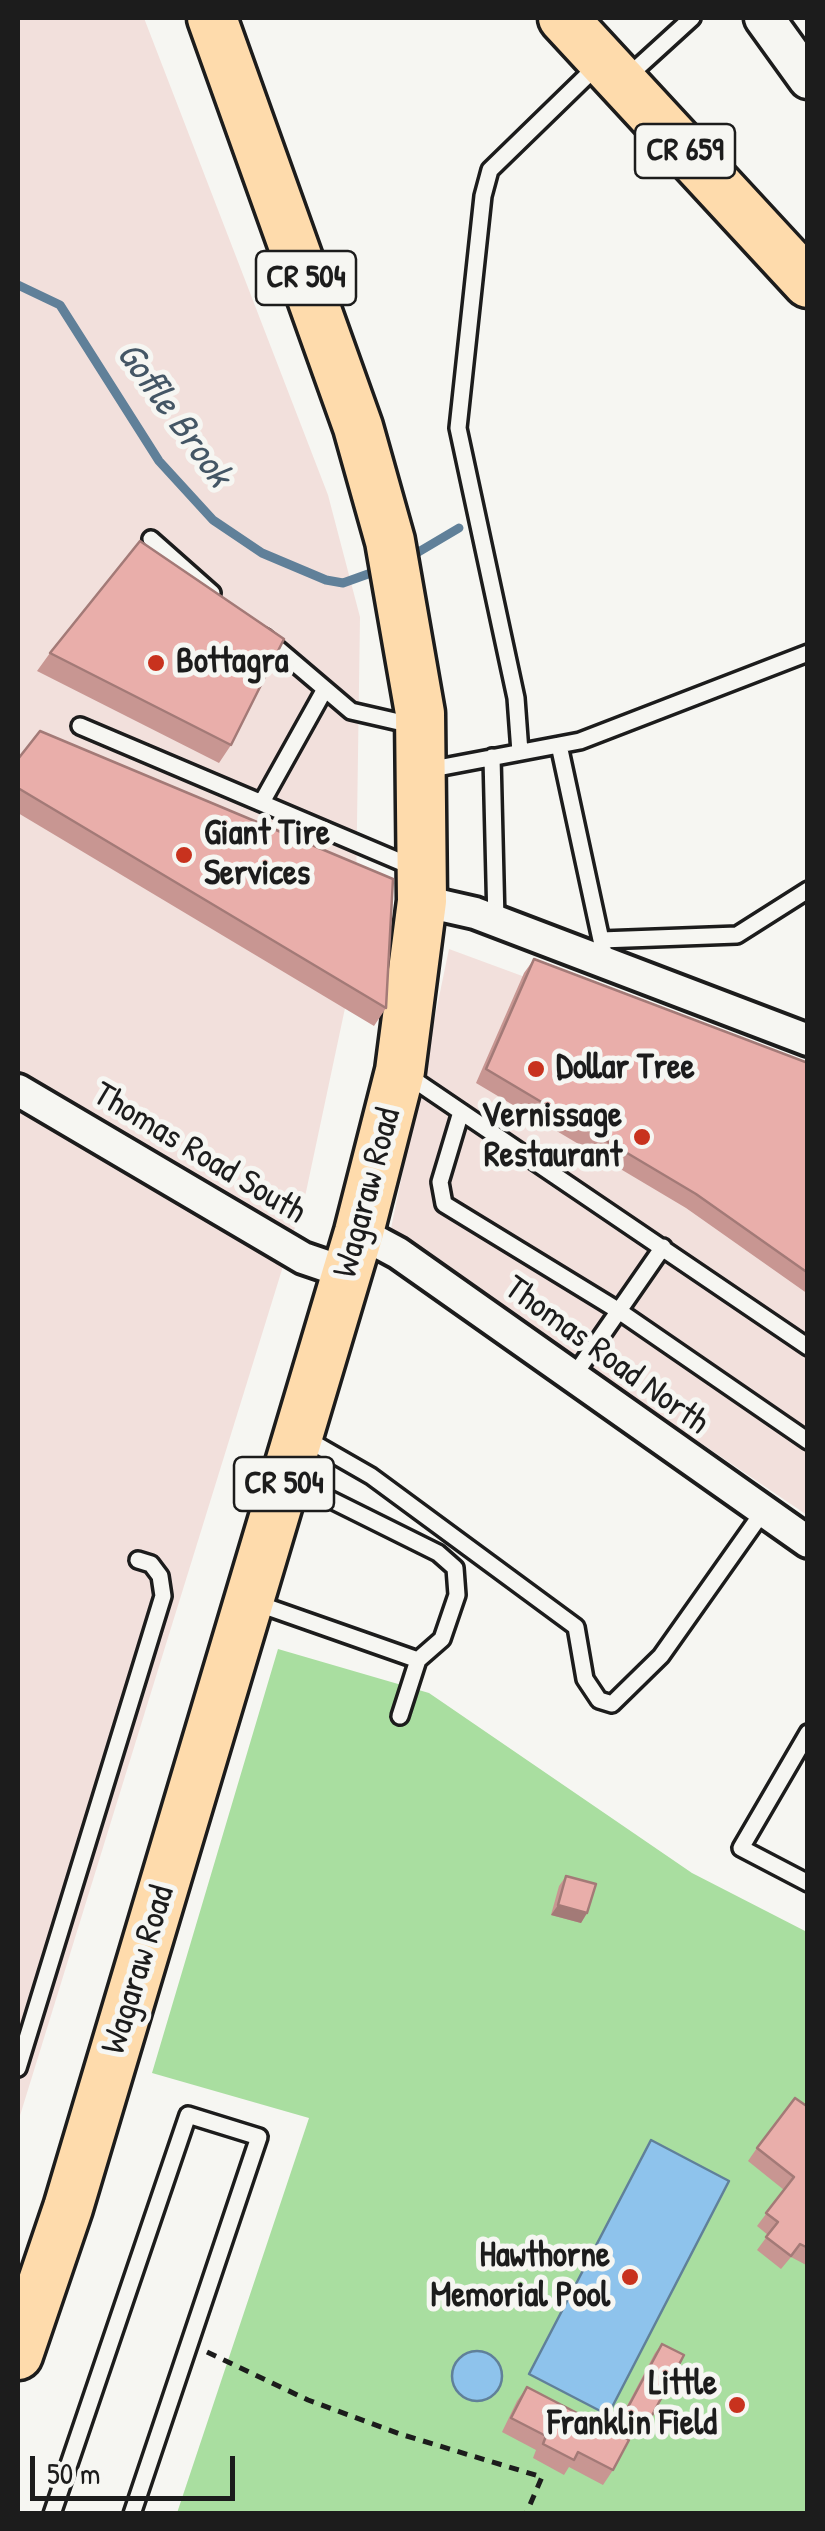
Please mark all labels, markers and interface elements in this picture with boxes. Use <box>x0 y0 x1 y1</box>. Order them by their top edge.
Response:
road number: CR 659 <box>635 124 735 178</box>
road number: CR 504 <box>256 251 356 305</box>
water label: Goffle Brook <box>105 334 241 496</box>
place label: Bottagra <box>176 642 288 684</box>
marker: Bottagra <box>145 652 167 674</box>
place label: Giant Tire Services <box>204 814 330 896</box>
marker: Giant Tire Services <box>173 844 195 866</box>
place label: Dollar Tree <box>556 1048 695 1090</box>
marker: Dollar Tree <box>525 1058 547 1080</box>
street label: Thomas Road South <box>85 1074 313 1234</box>
place label: Vernissage Restaurant <box>481 1096 622 1178</box>
street label: Wagaraw Road <box>325 1104 411 1282</box>
marker: Vernissage Restaurant <box>631 1126 653 1148</box>
street label: Thomas Road North <box>496 1268 716 1444</box>
road number: CR 504 <box>234 1457 334 1511</box>
street label: Wagaraw Road <box>94 1881 184 2059</box>
place label: Hawthorne Memorial Pool <box>431 2236 610 2318</box>
marker: Hawthorne Memorial Pool <box>619 2266 641 2288</box>
place label: Little Franklin Field <box>547 2364 717 2446</box>
marker: Little Franklin Field <box>726 2394 748 2416</box>
scale bar <box>35 2436 240 2498</box>
text: 50 m <box>47 2453 100 2493</box>

